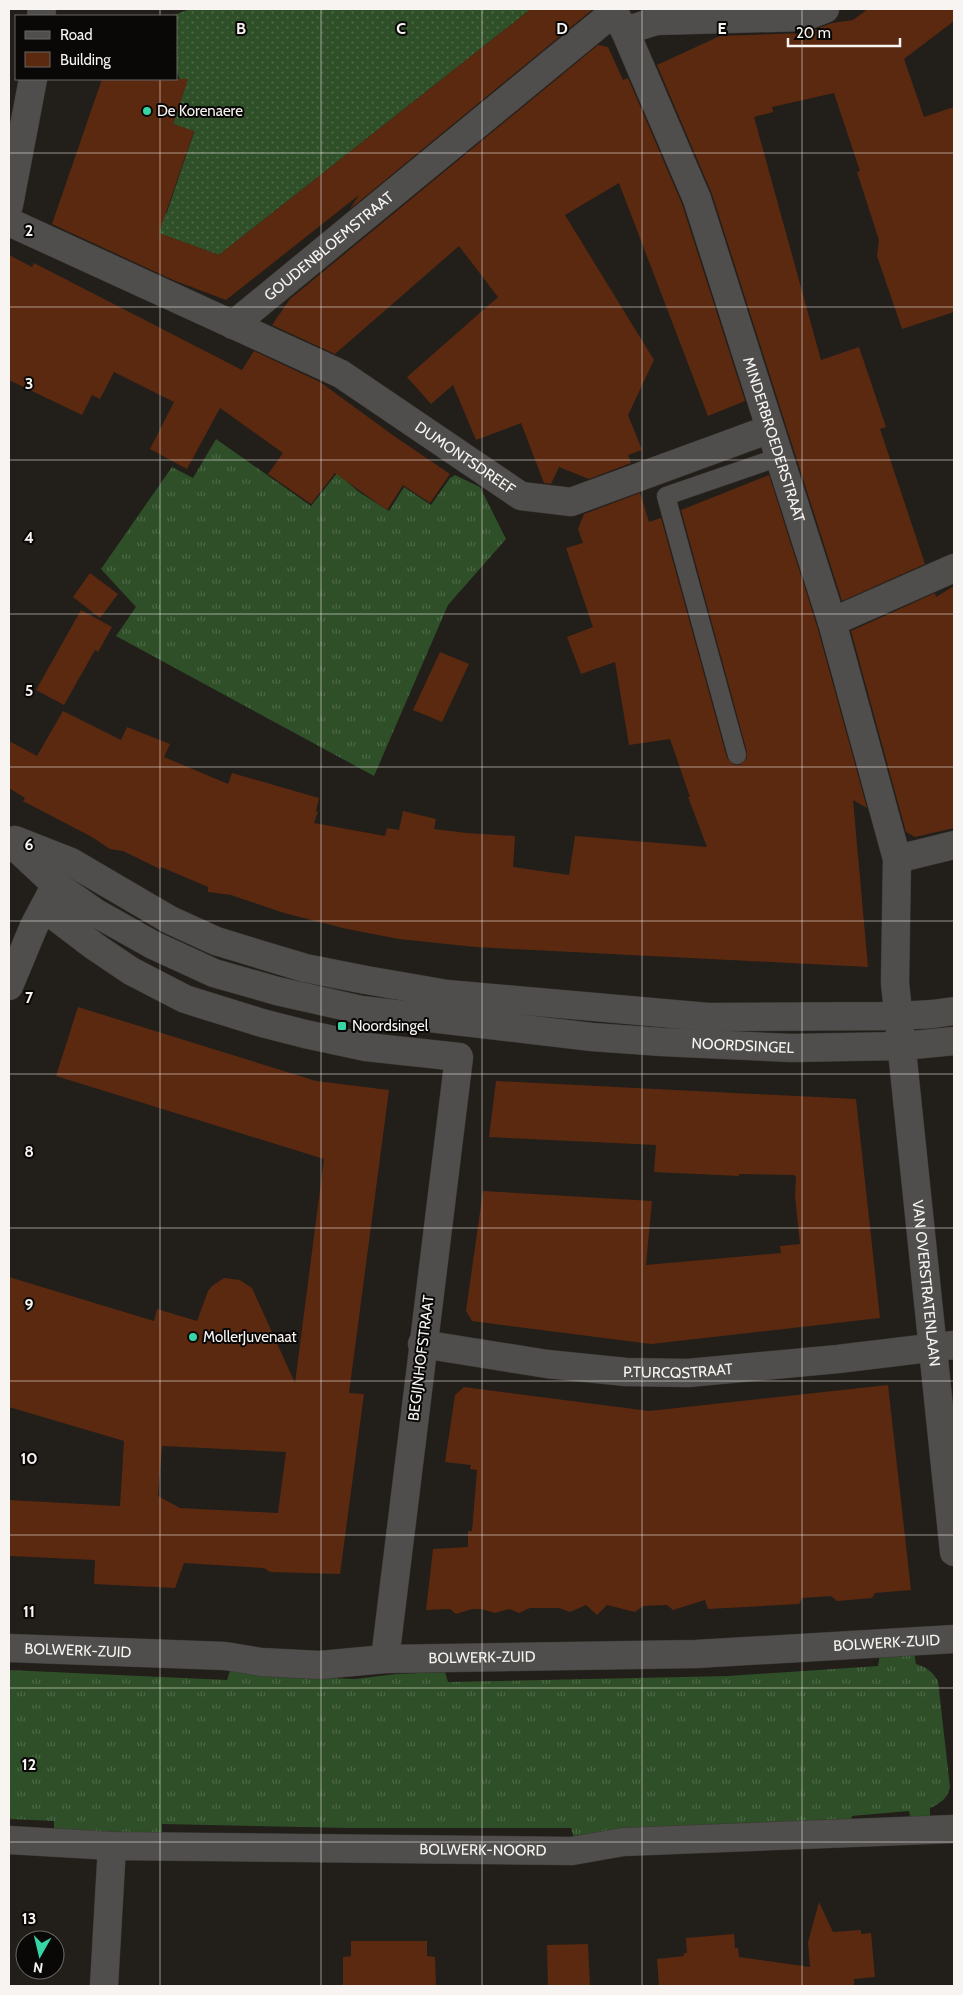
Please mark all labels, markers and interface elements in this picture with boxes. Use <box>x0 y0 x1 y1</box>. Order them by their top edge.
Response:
legend <box>15 15 178 80</box>
scale bar <box>788 15 900 47</box>
text: B <box>236 19 246 38</box>
text: C <box>396 19 406 38</box>
text: D <box>556 19 568 38</box>
text: E <box>717 19 727 38</box>
text: 20 m <box>796 24 831 42</box>
text: Road <box>60 26 93 44</box>
text: Building <box>60 51 111 69</box>
place label: De Korenaere <box>157 102 243 120</box>
marker: De Korenaere <box>141 105 153 117</box>
street label: GOUDENBLOEMSTRAAT <box>261 188 397 305</box>
text: 2 <box>25 221 33 240</box>
street label: MINDERBROEDERSTRAAT <box>739 355 809 525</box>
text: 3 <box>25 374 33 393</box>
street label: DUMONTSDREEF <box>412 418 519 498</box>
text: 4 <box>24 528 34 547</box>
text: 5 <box>25 681 33 700</box>
text: 6 <box>25 835 34 854</box>
text: 7 <box>25 988 34 1007</box>
place label: Noordsingel <box>352 1017 429 1035</box>
marker: Noordsingel <box>336 1020 348 1032</box>
street label: NOORDSINGEL <box>691 1034 795 1057</box>
text: 8 <box>24 1142 34 1161</box>
street label: VAN OVERSTRATENLAAN <box>909 1199 944 1367</box>
street label: BEGIJNHOFSTRAAT <box>404 1294 438 1422</box>
text: 9 <box>25 1295 34 1314</box>
place label: MollerJuvenaat <box>203 1328 297 1346</box>
marker: MollerJuvenaat <box>187 1331 199 1343</box>
street label: P.TURCQSTRAAT <box>623 1360 734 1382</box>
text: 10 <box>20 1449 38 1468</box>
text: 11 <box>23 1602 35 1621</box>
street label: BOLWERK-ZUID <box>833 1631 941 1655</box>
street label: BOLWERK-ZUID <box>24 1640 132 1662</box>
street label: BOLWERK-ZUID <box>428 1648 536 1667</box>
text: 12 <box>22 1755 36 1774</box>
street label: BOLWERK-NOORD <box>419 1840 547 1860</box>
text: 13 <box>22 1909 36 1928</box>
north arrow <box>15 1930 65 1980</box>
text: N <box>32 1958 44 1977</box>

